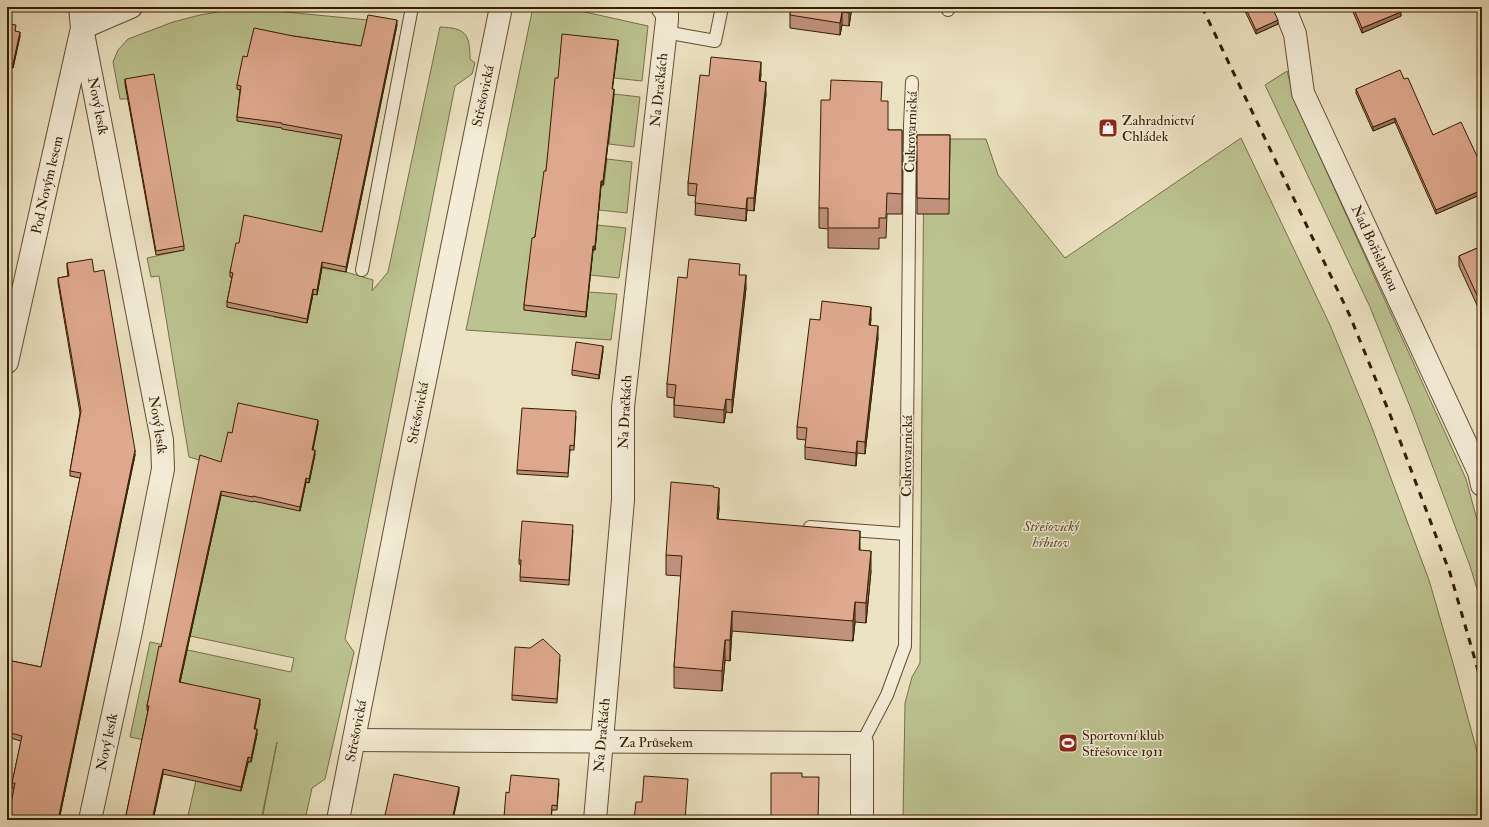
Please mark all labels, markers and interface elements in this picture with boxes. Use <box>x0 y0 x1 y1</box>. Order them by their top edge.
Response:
street label: Na Dračkách <box>647 52 671 128</box>
street label: Střešovická <box>468 63 498 128</box>
street label: Nový lesík <box>83 76 112 137</box>
street label: Cukrovarnická <box>901 91 921 173</box>
place label: Zahradnictví Chládek <box>1122 112 1196 145</box>
shop icon: Zahradnictví Chládek <box>1097 117 1119 139</box>
street label: Pod Novým lesem <box>27 134 68 236</box>
street label: Nad Bořislavkou <box>1348 202 1402 294</box>
street label: Na Dračkách <box>615 374 635 450</box>
street label: Střešovická <box>404 380 432 445</box>
street label: Nový lesík <box>144 395 171 456</box>
street label: Cukrovarnická <box>898 415 916 497</box>
park label: Střešovický hřbitov <box>1022 518 1080 551</box>
street label: Na Dračkách <box>590 697 614 773</box>
street label: Střešovická <box>342 698 370 763</box>
street label: Nový lesík <box>93 711 122 773</box>
place label: Sportovní klub Střešovice 1911 <box>1082 727 1164 760</box>
sports icon: Sportovní klub Střešovice 1911 <box>1057 732 1079 754</box>
street label: Za Průsekem <box>619 734 693 751</box>

